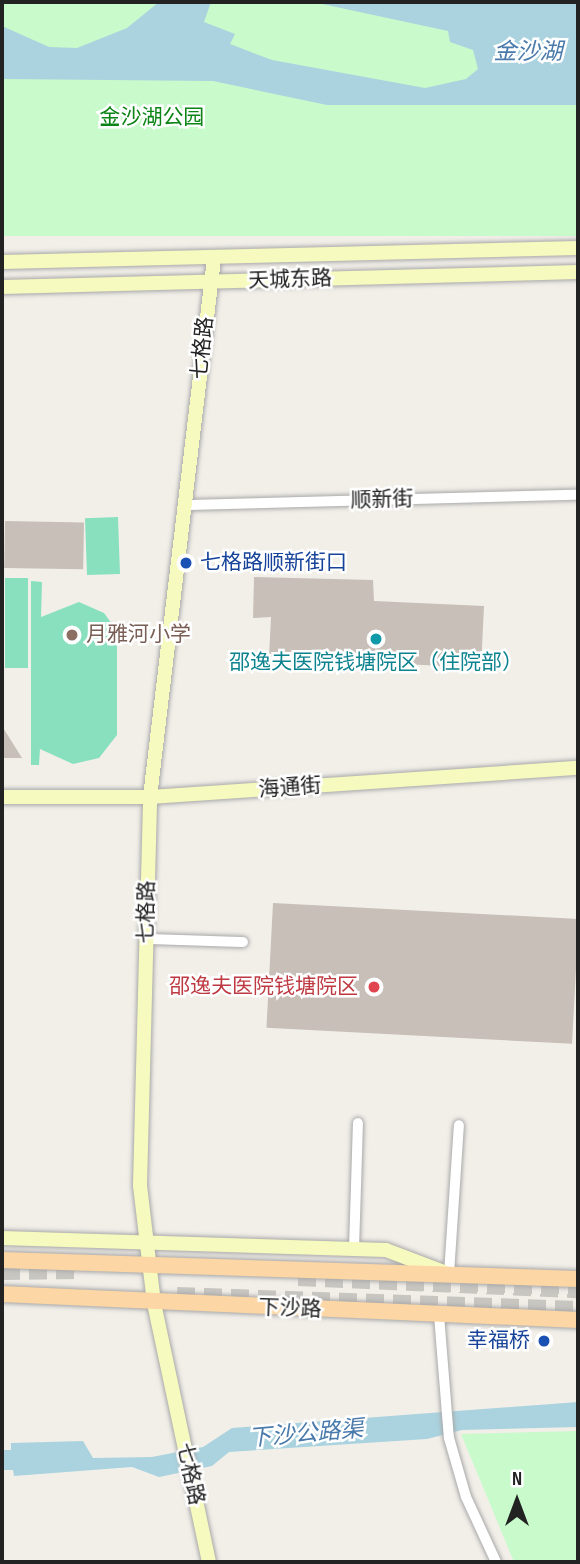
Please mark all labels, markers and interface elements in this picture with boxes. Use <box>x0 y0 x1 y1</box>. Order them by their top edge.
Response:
water label: 金沙湖 <box>494 38 562 66</box>
park label: 金沙湖公园 <box>100 105 204 131</box>
street label: 天城东路 <box>248 266 332 294</box>
street label: 七格路 <box>187 315 219 381</box>
street label: 顺新街 <box>350 487 414 513</box>
place label: 七格路顺新街口 <box>200 550 347 576</box>
marker: 七格路顺新街口 <box>178 555 194 571</box>
place label: 月雅河小学 <box>86 622 191 648</box>
marker: 月雅河小学 <box>64 627 80 643</box>
marker: 邵逸夫医院钱塘院区（住院部） <box>368 631 384 647</box>
place label: 邵逸夫医院钱塘院区（住院部） <box>229 650 523 676</box>
street label: 海通街 <box>258 773 322 803</box>
street label: 七格路 <box>134 880 160 944</box>
place label: 邵逸夫医院钱塘院区 <box>169 974 358 1000</box>
marker: 邵逸夫医院钱塘院区 <box>364 977 384 997</box>
street label: 下沙路 <box>258 1295 322 1323</box>
place label: 幸福桥 <box>467 1328 530 1354</box>
marker: 幸福桥 <box>536 1333 552 1349</box>
water label: 下沙公路渠 <box>248 1415 364 1453</box>
street label: 七格路 <box>171 1441 209 1507</box>
north arrow <box>482 1466 552 1536</box>
text: N <box>512 1468 522 1491</box>

